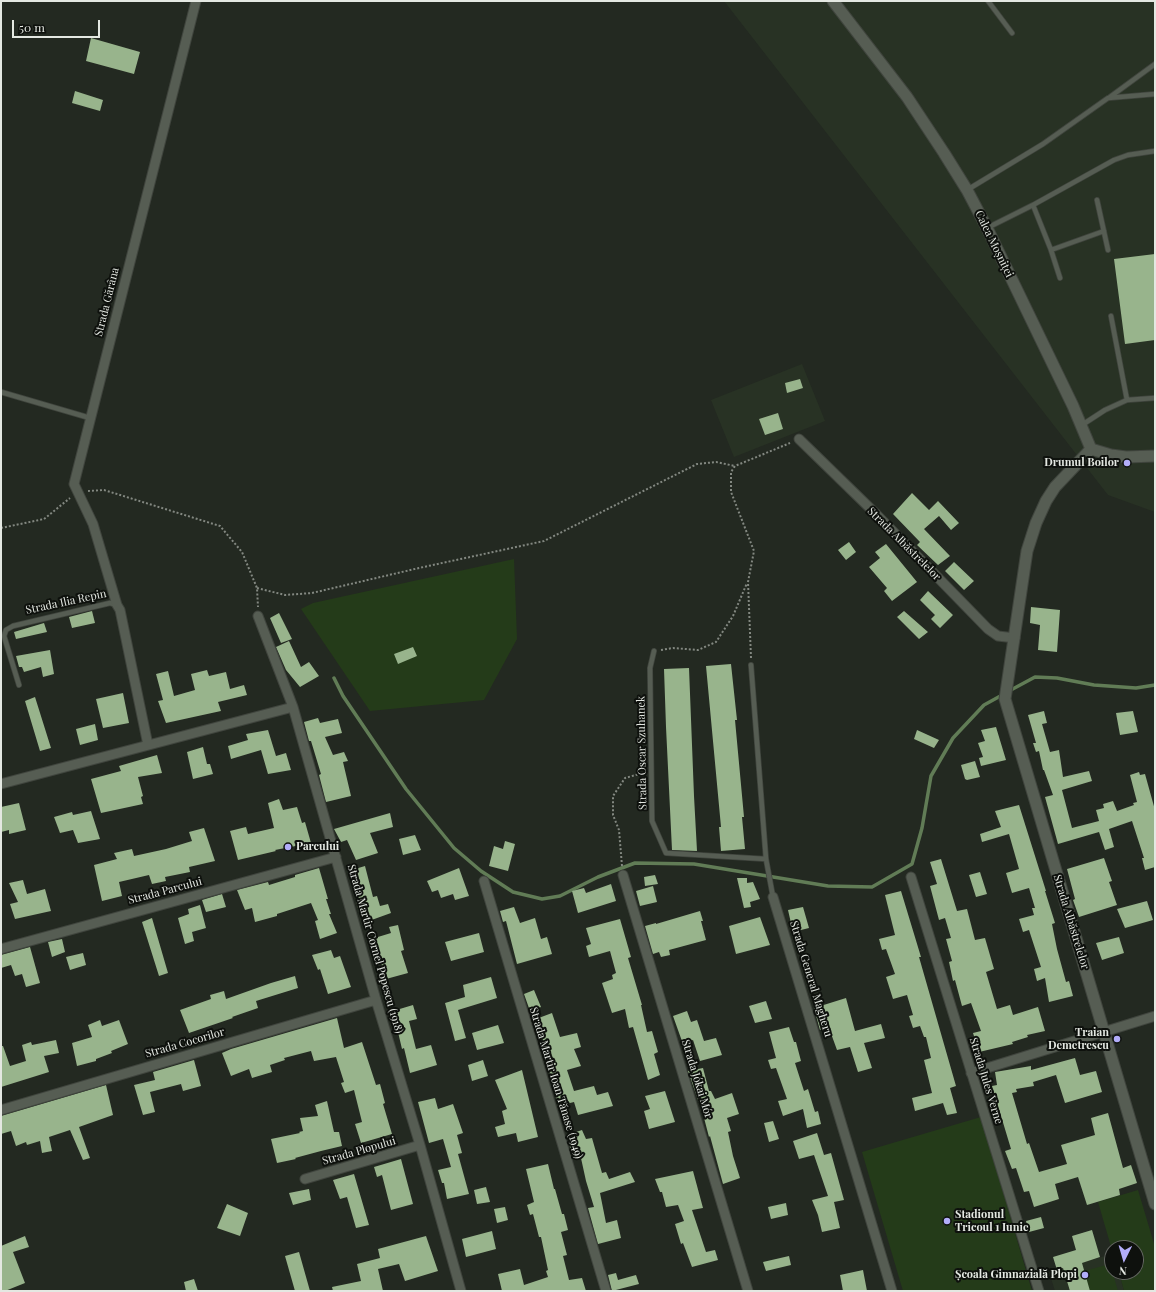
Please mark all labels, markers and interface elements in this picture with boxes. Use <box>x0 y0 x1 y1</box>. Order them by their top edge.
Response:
scale bar <box>14 12 102 38</box>
text: 50 m <box>19 19 45 35</box>
street label: Calea Moșniței <box>972 208 1016 280</box>
street label: Strada Gărâna <box>92 266 122 338</box>
place label: Drumul Boilor <box>1044 456 1119 470</box>
marker: Drumul Boilor <box>1122 458 1132 468</box>
street label: Strada Albăstrelelor <box>865 505 943 583</box>
street label: Strada Ilia Repin <box>25 587 107 617</box>
street label: Strada Oscar Szuhanek <box>634 696 650 810</box>
place label: Parcului <box>296 840 339 854</box>
marker: Parcului <box>283 842 293 852</box>
street label: Strada Martir Cornel Popescu (1918) <box>345 863 405 1035</box>
street label: Strada Albăstrelelor <box>1050 873 1092 971</box>
street label: Strada Parcului <box>127 875 203 907</box>
street label: Strada General Magheru <box>787 919 835 1039</box>
street label: Strada Martir Ioan Tănase (1949) <box>527 1006 585 1160</box>
street label: Strada Cocorilor <box>144 1025 226 1061</box>
place label: Traian Demetrescu <box>1048 1026 1109 1052</box>
marker: Traian Demetrescu <box>1112 1034 1122 1044</box>
street label: Strada Jules Verne <box>967 1036 1005 1126</box>
street label: Strada Jókai Mór <box>679 1038 715 1120</box>
street label: Strada Plopului <box>321 1134 397 1168</box>
place label: Stadionul Tricoul 1 Iunie <box>955 1208 1028 1234</box>
marker: Stadionul Tricoul 1 Iunie <box>942 1216 952 1226</box>
north arrow <box>1104 1240 1144 1280</box>
text: N <box>1118 1264 1128 1279</box>
place label: Școala Gimnazială Plopi <box>955 1268 1077 1282</box>
marker: Școala Gimnazială Plopi <box>1080 1270 1090 1280</box>

